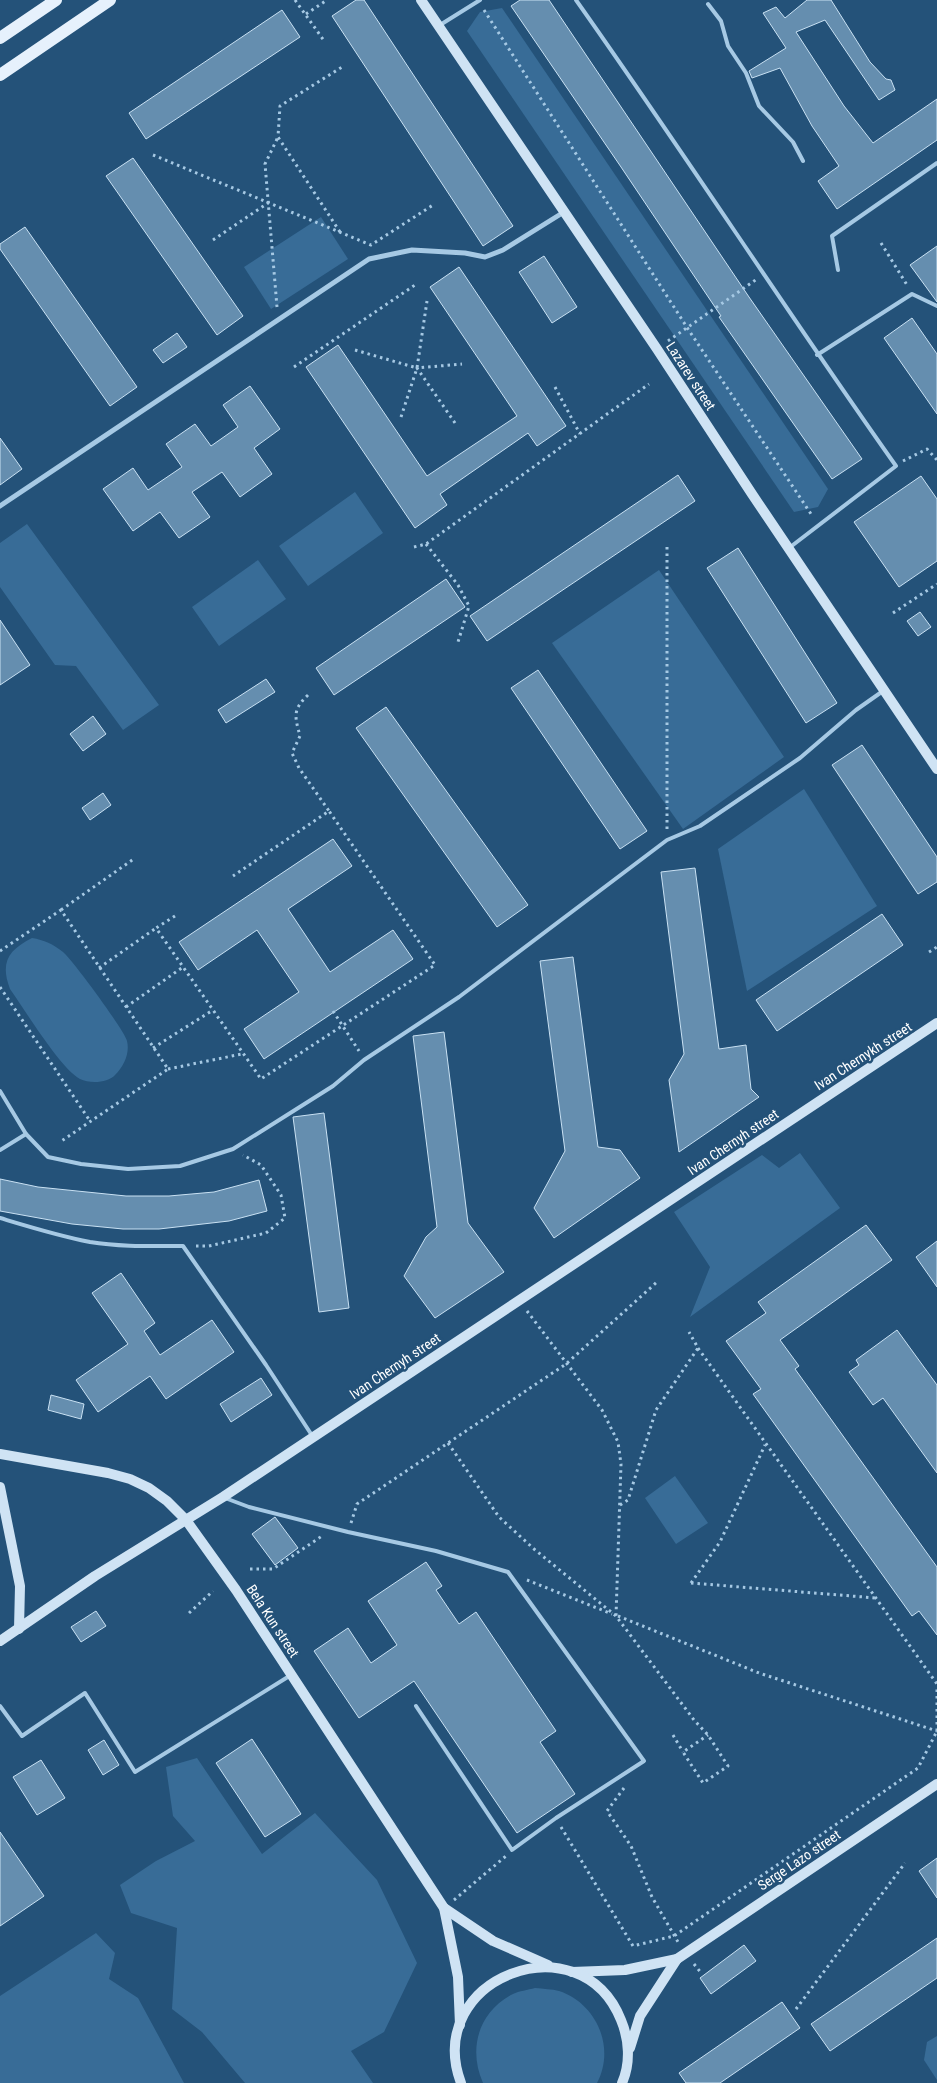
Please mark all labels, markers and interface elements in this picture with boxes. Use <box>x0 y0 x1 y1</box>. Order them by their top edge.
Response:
street label: Lazarev street <box>663 339 719 413</box>
street label: Ivan Chernykh street <box>811 1019 915 1093</box>
street label: Ivan Chernyh street <box>685 1106 781 1178</box>
street label: Ivan Chernyh street <box>347 1330 443 1402</box>
street label: Bela Kun street <box>244 1582 302 1660</box>
street label: Serge Lazo street <box>755 1826 843 1894</box>

